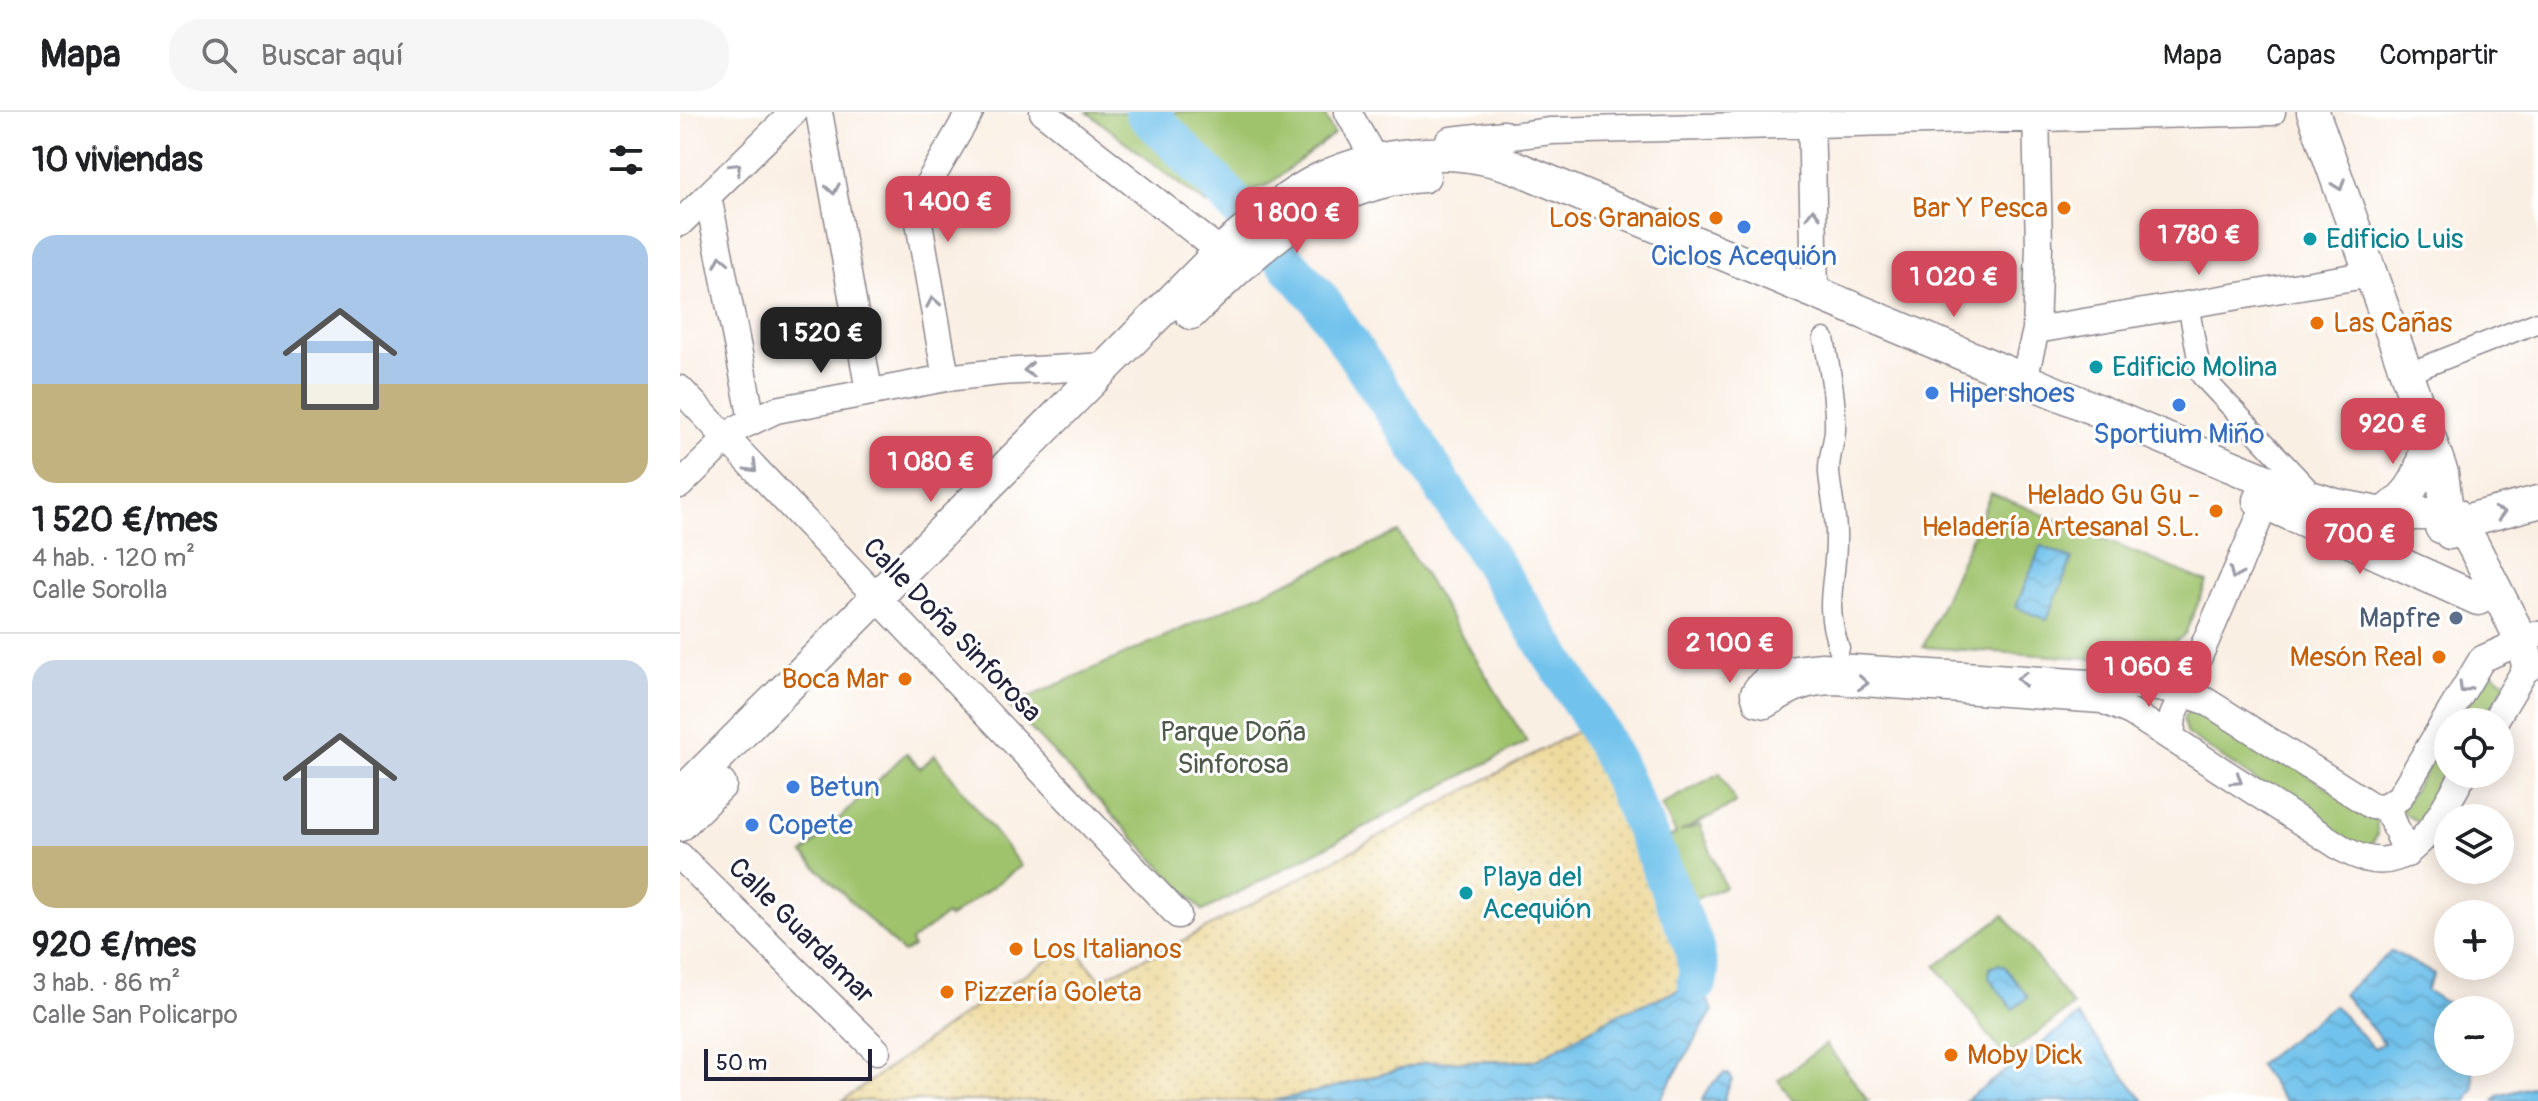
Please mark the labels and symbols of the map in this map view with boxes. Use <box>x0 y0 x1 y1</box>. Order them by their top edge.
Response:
one-way arrow <box>727 163 741 178</box>
pin: 1 400 € <box>874 176 1022 244</box>
one-way arrow <box>2329 178 2346 192</box>
one-way arrow <box>824 182 841 196</box>
pin: 1 800 € <box>1223 187 1371 255</box>
place label: Bar Y Pesca <box>1912 191 2048 226</box>
marker: Bar Y Pesca <box>2055 199 2073 217</box>
place label: Los Granaios <box>1548 201 1700 236</box>
one-way arrow <box>1805 207 1822 220</box>
marker: Los Granaios <box>1707 209 1725 227</box>
pin: 1 780 € <box>2125 209 2273 277</box>
marker: Ciclos Acequión <box>1735 218 1753 236</box>
place label: Edificio Luis <box>2326 222 2464 257</box>
marker: Edificio Luis <box>2301 230 2319 248</box>
place label: Ciclos Acequión <box>1651 239 1837 274</box>
pin: 1 020 € <box>1880 251 2028 319</box>
one-way arrow <box>713 254 730 267</box>
one-way arrow <box>925 295 942 308</box>
place label: Las Cañas <box>2333 306 2453 341</box>
pin: 1 520 € <box>747 307 895 375</box>
marker: Las Cañas <box>2308 314 2326 332</box>
place label: Edificio Molina <box>2112 350 2277 385</box>
marker: Edificio Molina <box>2087 358 2105 376</box>
one-way arrow <box>1022 361 1035 378</box>
place label: Hipershoes <box>1948 376 2075 411</box>
marker: Hipershoes <box>1923 384 1941 402</box>
marker: Sportium Miño <box>2170 396 2188 414</box>
pin: 920 € <box>2337 398 2449 466</box>
place label: Sportium Miño <box>2093 417 2265 452</box>
pin: 1 080 € <box>857 436 1005 504</box>
one-way arrow <box>743 458 757 472</box>
place label: Helado Gu Gu - Heladería Artesanal S.L. <box>1921 478 2200 545</box>
marker: Helado Gu Gu - Heladería Artesanal S.L. <box>2207 502 2225 520</box>
one-way arrow <box>2492 506 2506 522</box>
pin: 700 € <box>2304 508 2416 576</box>
street label: Calle Doña Sinforosa <box>855 530 1049 730</box>
one-way arrow <box>2229 566 2245 580</box>
place label: Mapfre <box>2359 601 2440 636</box>
marker: Mapfre <box>2447 609 2465 627</box>
pin: 2 100 € <box>1656 617 1804 685</box>
place label: Mesón Real <box>2290 640 2423 675</box>
pin: 1 060 € <box>2075 641 2223 709</box>
marker: Mesón Real <box>2430 648 2448 666</box>
place label: Boca Mar <box>782 662 889 697</box>
marker: Boca Mar <box>896 670 914 688</box>
one-way arrow <box>2015 671 2028 688</box>
one-way arrow <box>1857 674 1870 691</box>
one-way arrow <box>2458 679 2474 694</box>
park label: Parque Doña Sinforosa <box>1160 715 1306 782</box>
place label: Betun <box>809 770 880 805</box>
one-way arrow <box>2228 770 2242 785</box>
marker: Betun <box>784 778 802 796</box>
place label: Copete <box>768 808 853 843</box>
marker: Copete <box>743 816 761 834</box>
street label: Calle Guardamar <box>720 850 882 1012</box>
place label: Playa del Acequión <box>1482 860 1592 927</box>
marker: Playa del Acequión <box>1457 884 1475 902</box>
place label: Los Italianos <box>1032 932 1182 967</box>
marker: Los Italianos <box>1007 940 1025 958</box>
place label: Pizzería Goleta <box>963 975 1142 1010</box>
marker: Pizzería Goleta <box>938 983 956 1001</box>
place label: Moby Dick <box>1967 1038 2083 1073</box>
scale bar <box>704 1045 872 1081</box>
marker: Moby Dick <box>1942 1046 1960 1064</box>

